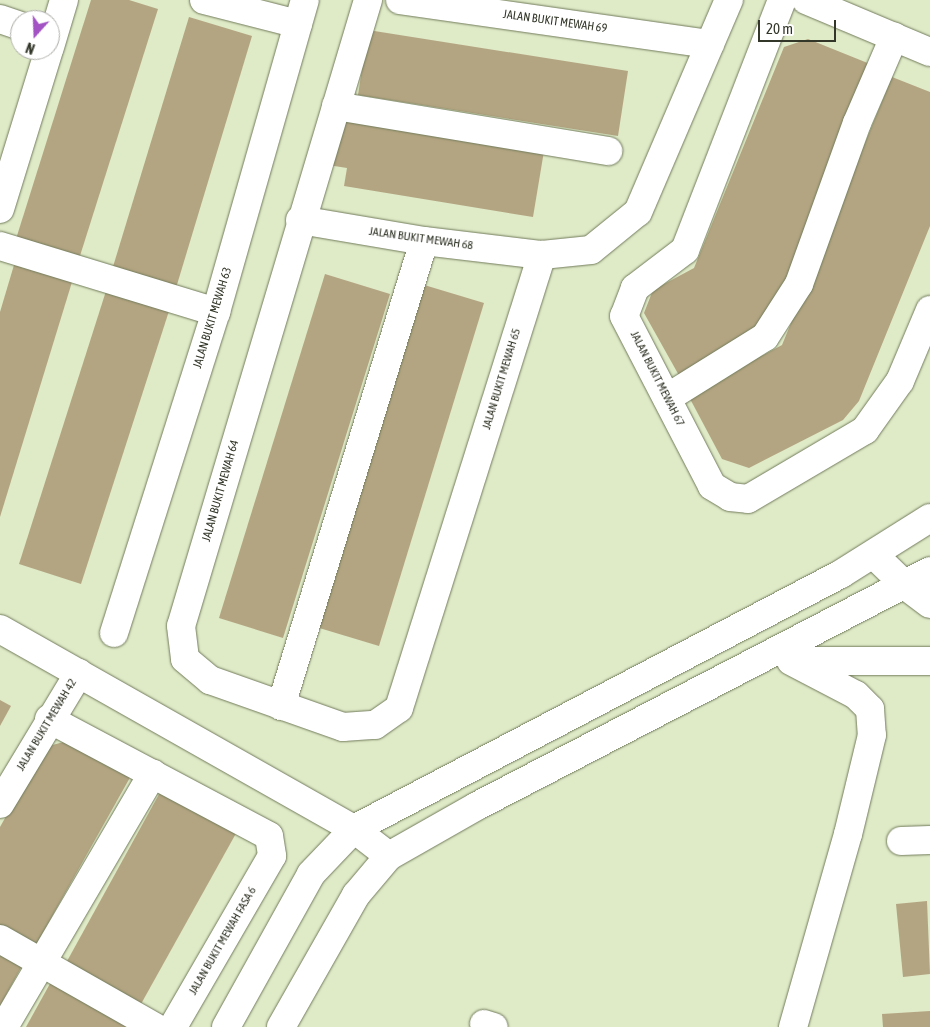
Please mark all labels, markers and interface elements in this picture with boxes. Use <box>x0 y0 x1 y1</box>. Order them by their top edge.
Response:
street label: JALAN BUKIT MEWAH 69 <box>502 8 608 36</box>
north arrow <box>10 10 60 60</box>
scale bar <box>760 10 838 42</box>
text: 20 m <box>766 20 793 37</box>
text: N <box>24 39 37 57</box>
street label: JALAN BUKIT MEWAH 68 <box>368 225 474 253</box>
street label: JALAN BUKIT MEWAH 63 <box>191 266 235 370</box>
street label: JALAN BUKIT MEWAH 65 <box>480 327 524 431</box>
street label: JALAN BUKIT MEWAH 67 <box>627 329 687 429</box>
street label: JALAN BUKIT MEWAH 64 <box>200 439 242 543</box>
street label: JALAN BUKIT MEWAH 42 <box>14 676 80 774</box>
street label: JALAN BUKIT MEWAH FASA 6 <box>186 884 260 998</box>

